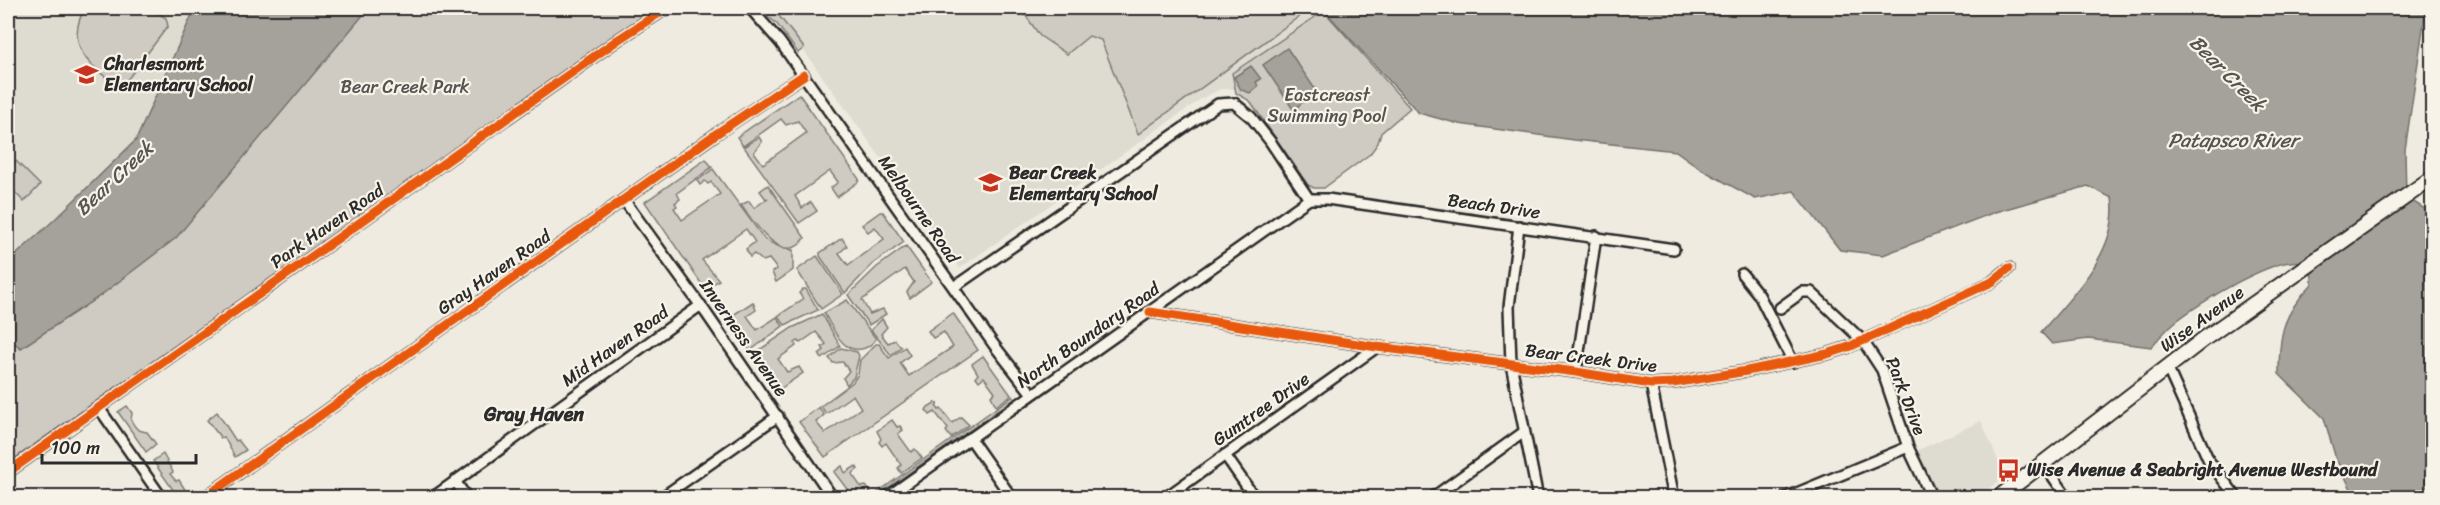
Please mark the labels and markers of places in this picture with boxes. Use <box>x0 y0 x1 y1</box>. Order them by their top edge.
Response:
place label: Charlesmont Elementary School <box>103 48 253 101</box>
school or university icon: Charlesmont Elementary School <box>73 61 99 87</box>
place label: Bear Creek Elementary School <box>1009 157 1158 210</box>
school or university icon: Bear Creek Elementary School <box>978 170 1004 196</box>
place label: Wise Avenue & Seabright Avenue Westbound <box>2027 454 2379 486</box>
bus stop icon: Wise Avenue & Seabright Avenue Westbound <box>1996 457 2022 483</box>

